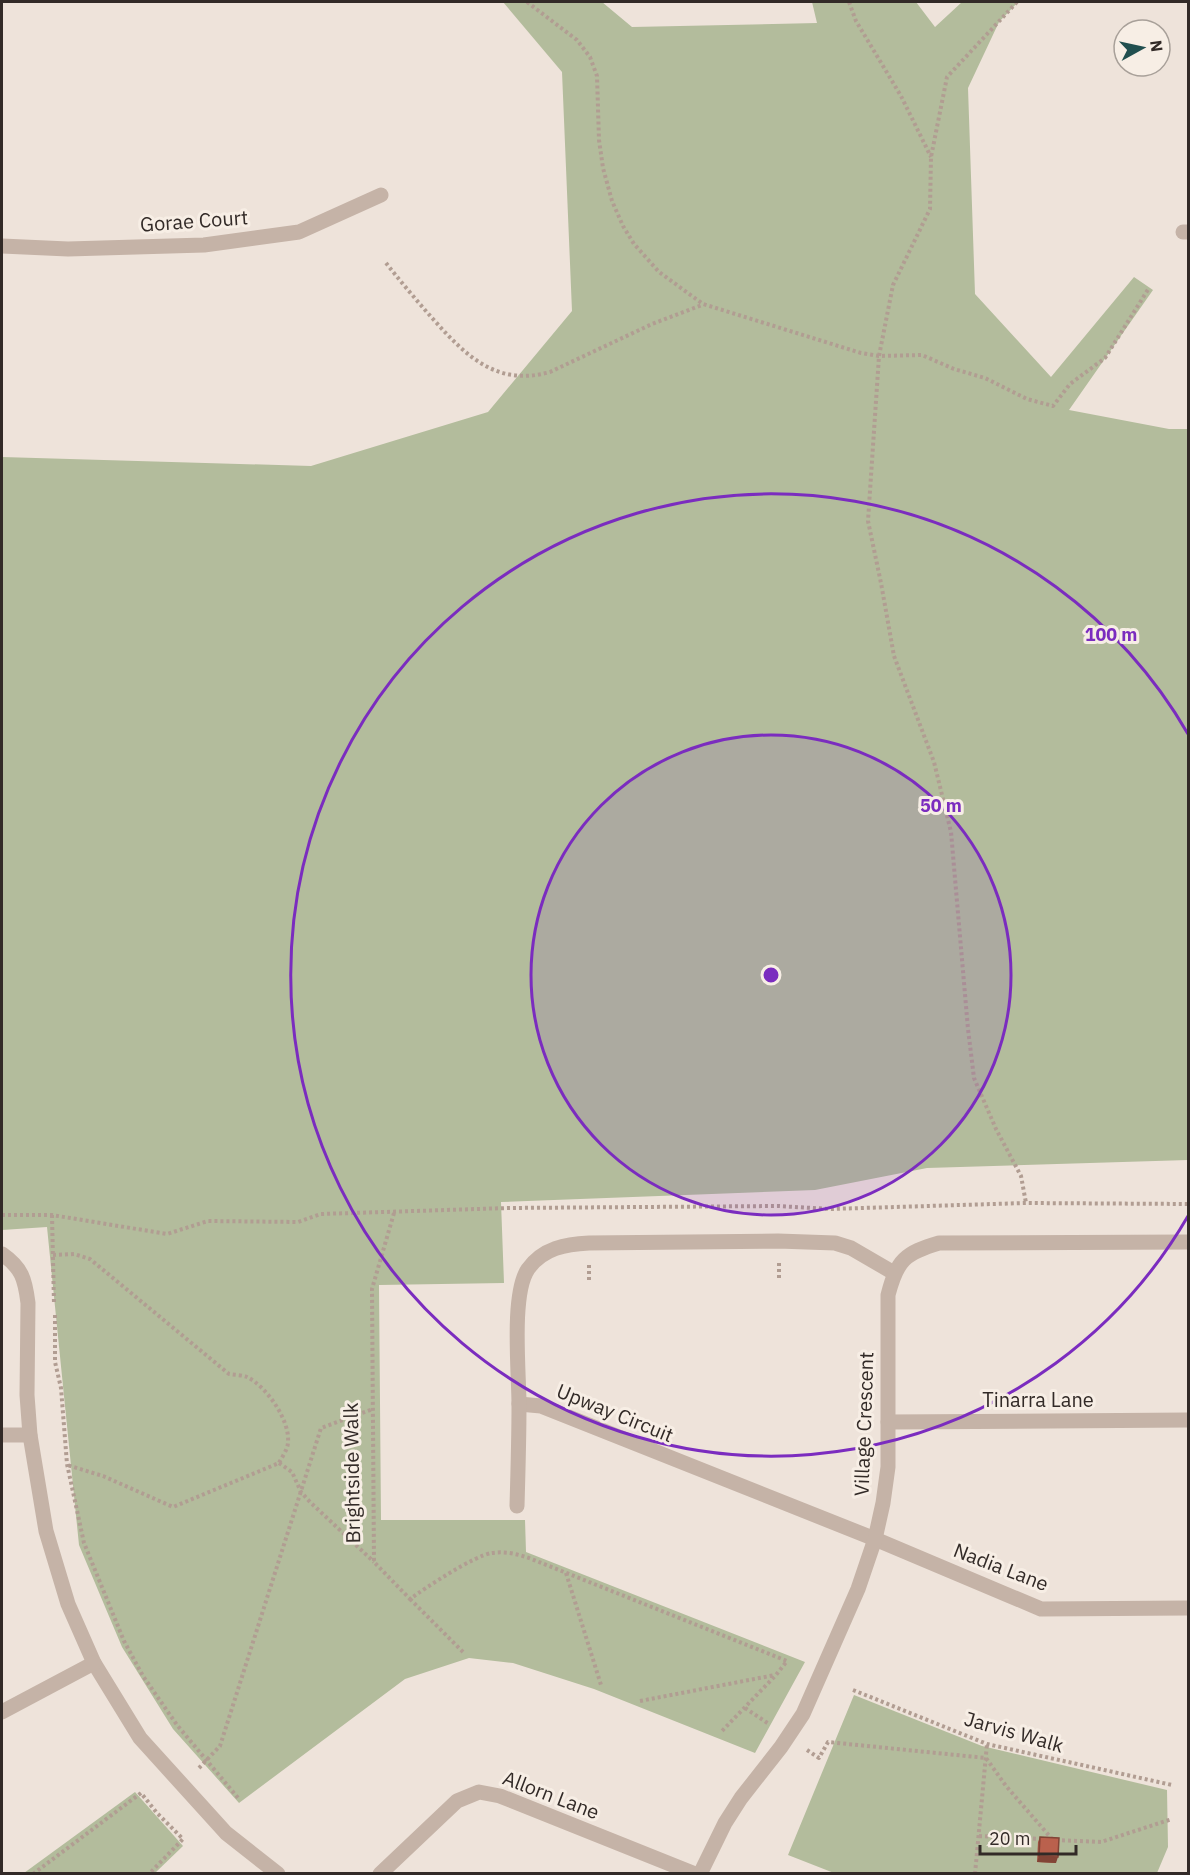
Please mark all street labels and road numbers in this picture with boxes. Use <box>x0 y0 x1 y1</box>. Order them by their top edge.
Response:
street label: Gorae Court <box>139 203 249 238</box>
street label: Village Crescent <box>847 1351 880 1497</box>
street label: Upway Circuit <box>553 1377 678 1448</box>
street label: Tinarra Lane <box>982 1386 1094 1413</box>
street label: Brightside Walk <box>337 1402 366 1544</box>
street label: Nadia Lane <box>950 1536 1053 1597</box>
street label: Jarvis Walk <box>961 1704 1067 1759</box>
street label: Allorn Lane <box>499 1764 603 1825</box>

